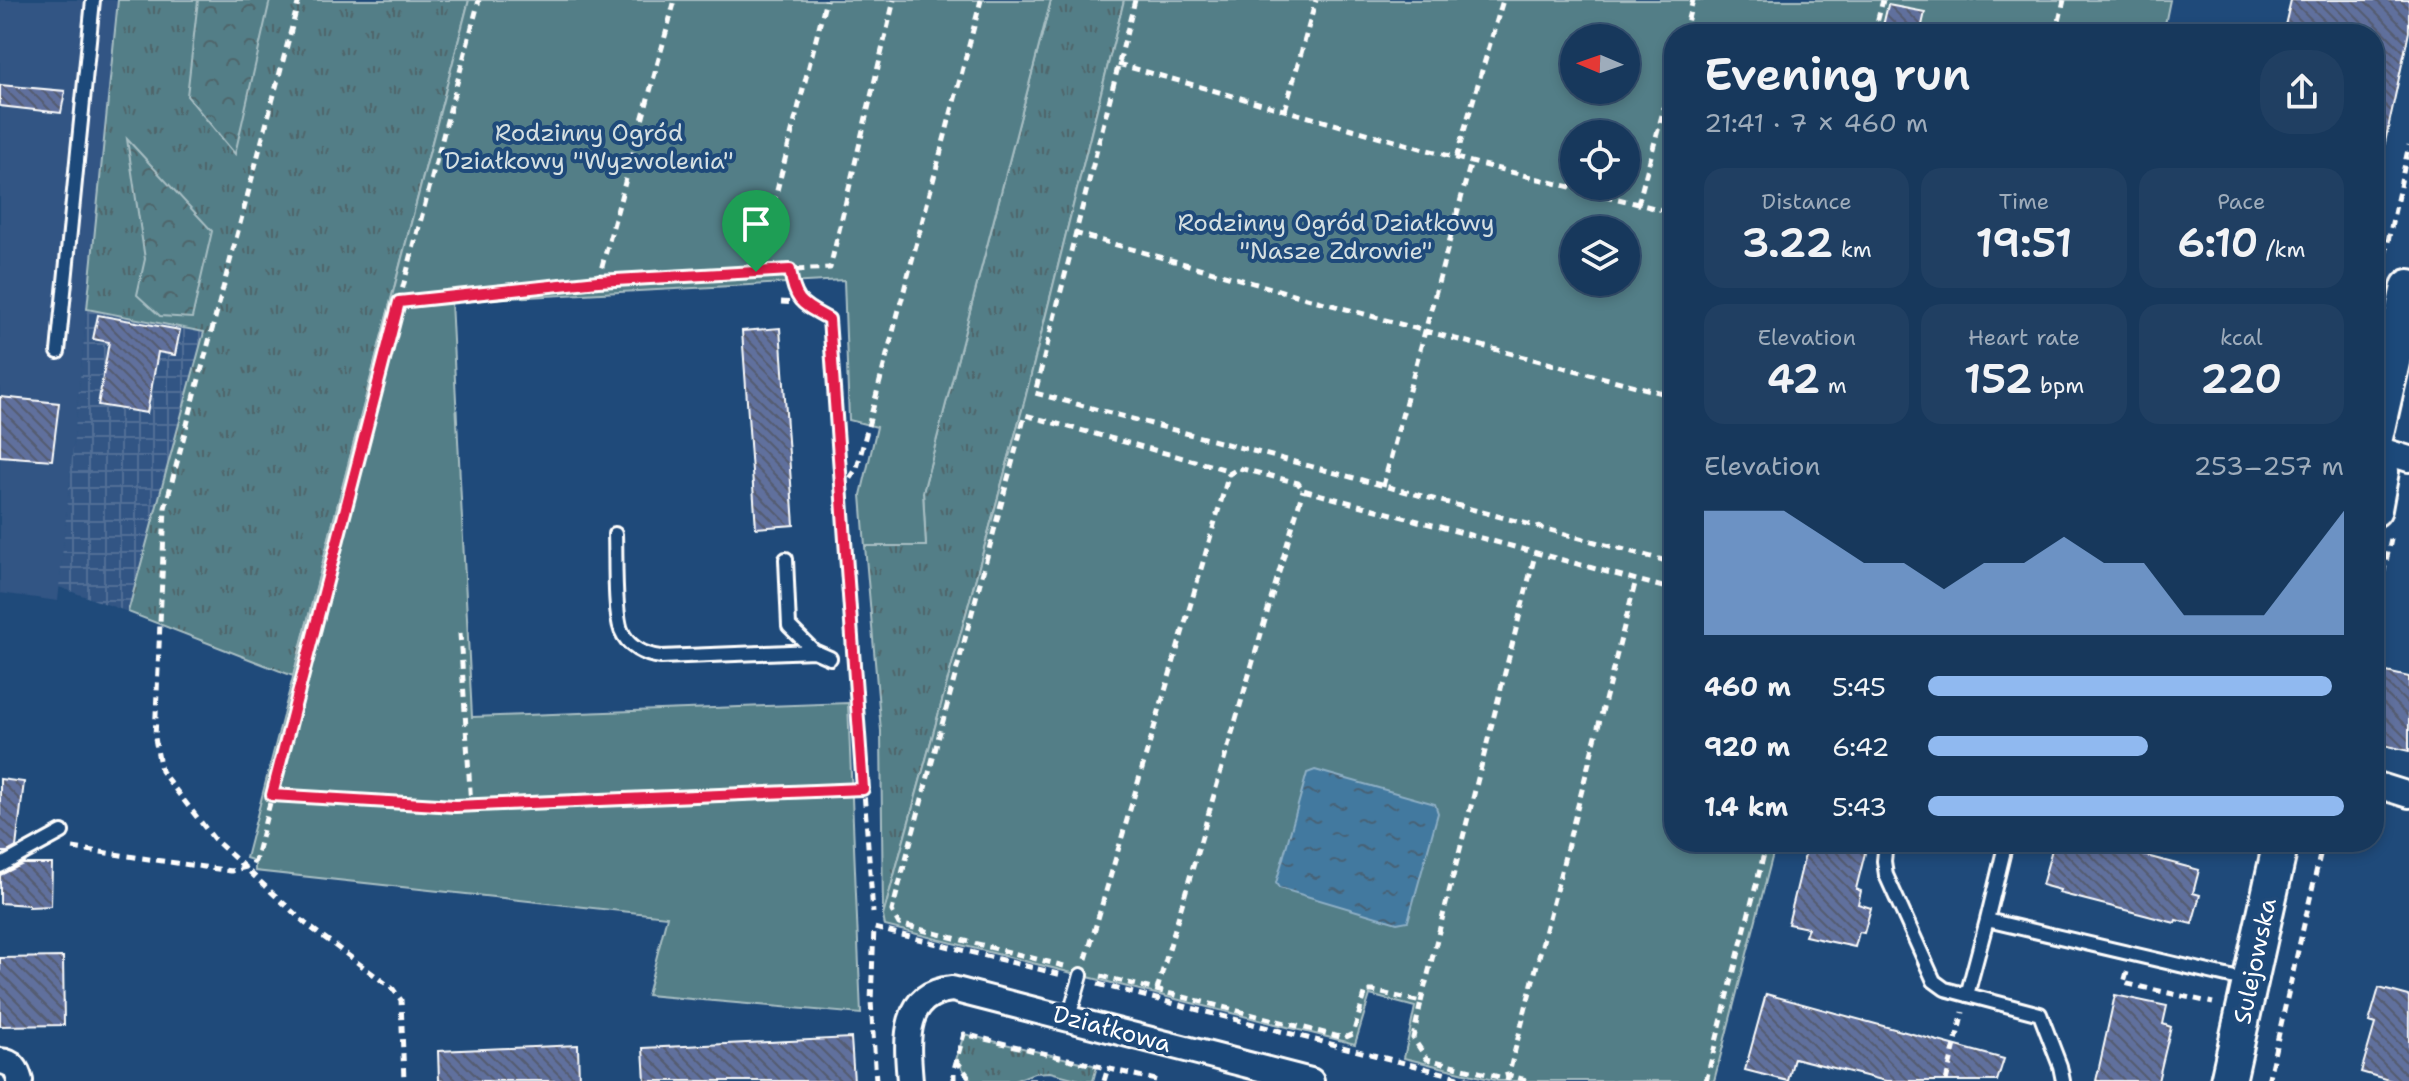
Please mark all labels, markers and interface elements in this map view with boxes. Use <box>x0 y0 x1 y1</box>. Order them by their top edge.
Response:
north arrow <box>1560 24 1640 104</box>
map controls <box>1560 24 1640 296</box>
text: Evening run <box>1704 45 1971 104</box>
button: share <box>2260 50 2344 134</box>
text: 21:41 · 7 × 460 m <box>1704 105 1928 140</box>
park label: Rodzinny Ogród Działkowy "Wyzwolenia" <box>444 117 734 177</box>
button: locate <box>1560 120 1640 200</box>
text: Distance <box>1762 187 1852 216</box>
text: Time <box>1999 187 2049 216</box>
text: Pace <box>2217 187 2266 216</box>
pin <box>722 190 790 272</box>
icon: arrive <box>734 202 778 246</box>
park label: Rodzinny Ogród Działkowy "Nasze Zdrowie" <box>1177 207 1495 267</box>
button: layers <box>1560 216 1640 296</box>
text: 3.22 <box>1741 216 1833 270</box>
text: 19:51 <box>1976 216 2072 270</box>
text: 6:10 <box>2177 216 2259 270</box>
text: km <box>1833 235 1872 264</box>
text: /km <box>2259 235 2305 264</box>
text: Elevation <box>1757 323 1856 352</box>
text: Heart rate <box>1968 323 2080 352</box>
text: kcal <box>2220 323 2263 352</box>
text: 42 <box>1767 352 1820 406</box>
text: 152 <box>1964 352 2032 406</box>
text: 220 <box>2200 352 2282 406</box>
text: m <box>1820 371 1847 400</box>
text: bpm <box>2032 371 2084 400</box>
text: Elevation <box>1704 448 1820 483</box>
text: 253–257 m <box>2193 448 2344 483</box>
text: 460 m <box>1704 669 1791 704</box>
text: 5:45 <box>1832 669 1886 704</box>
text: 920 m <box>1704 729 1790 764</box>
text: 6:42 <box>1832 729 1889 764</box>
text: 1.4 km <box>1704 789 1788 824</box>
text: 5:43 <box>1832 789 1887 824</box>
street label: Sulejowska <box>2226 895 2284 1027</box>
street label: Działkowa <box>1049 998 1175 1060</box>

